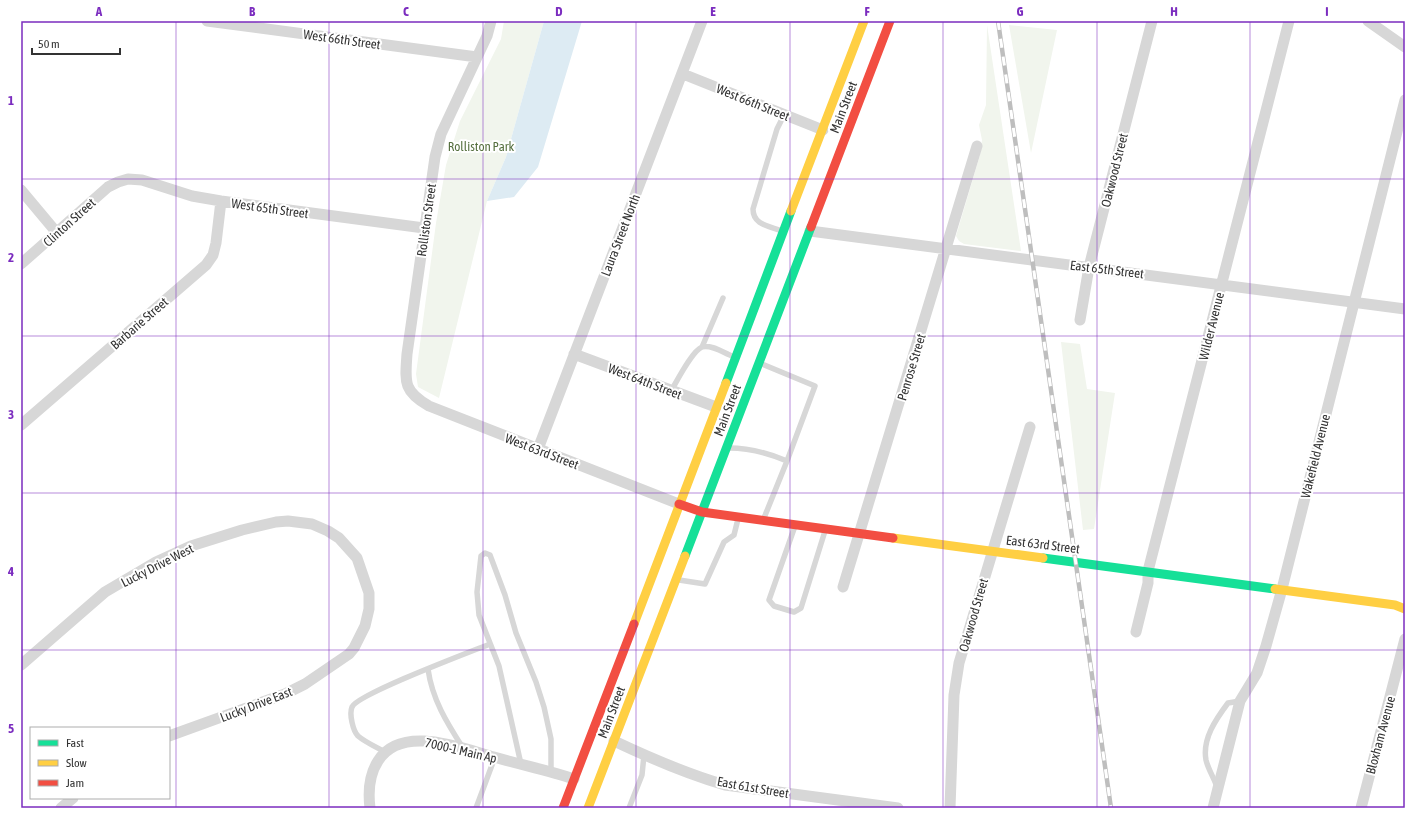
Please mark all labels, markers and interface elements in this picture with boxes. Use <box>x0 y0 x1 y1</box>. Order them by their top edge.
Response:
text: A <box>95 4 103 19</box>
text: B <box>249 4 256 19</box>
text: C <box>403 4 409 19</box>
text: D <box>555 4 563 19</box>
text: E <box>710 4 716 19</box>
text: F <box>864 4 870 19</box>
text: G <box>1017 4 1024 19</box>
text: H <box>1170 4 1178 19</box>
text: I <box>1325 4 1329 19</box>
street label: West 66th Street <box>302 27 382 52</box>
scale bar <box>32 30 120 56</box>
text: 50 m <box>38 37 60 51</box>
street label: Main Street <box>827 79 860 135</box>
street label: West 66th Street <box>714 81 792 124</box>
text: 1 <box>8 93 14 108</box>
street label: Oakwood Street <box>1098 131 1131 209</box>
park label: Rolliston Park <box>448 139 515 154</box>
street label: Rolliston Street <box>414 182 439 257</box>
street label: Laura Street North <box>598 192 643 278</box>
street label: Clinton Street <box>40 195 99 250</box>
street label: West 65th Street <box>230 196 310 221</box>
text: 2 <box>8 250 14 265</box>
street label: East 65th Street <box>1069 258 1145 281</box>
street label: Wilder Avenue <box>1196 291 1227 362</box>
street label: Barbarie Street <box>108 294 171 352</box>
street label: Penrose Street <box>894 332 929 402</box>
street label: West 64th Street <box>606 361 684 402</box>
street label: Main Street <box>711 382 744 438</box>
text: 3 <box>8 407 14 422</box>
street label: Wakefield Avenue <box>1298 412 1333 500</box>
street label: West 63rd Street <box>503 431 581 472</box>
street label: East 63rd Street <box>1005 533 1081 556</box>
street label: Lucky Drive West <box>119 541 196 590</box>
text: 4 <box>7 564 14 579</box>
street label: Oakwood Street <box>956 576 991 654</box>
street label: Lucky Drive East <box>218 684 295 725</box>
street label: Main Street <box>595 684 628 740</box>
street label: Bloxham Avenue <box>1363 694 1398 776</box>
text: 5 <box>8 721 14 736</box>
legend <box>30 727 170 799</box>
street label: 7000-1 Main Ap <box>423 735 498 766</box>
text: Fast <box>66 736 84 750</box>
text: Slow <box>66 756 87 770</box>
street label: East 61st Street <box>716 774 790 801</box>
text: Jam <box>66 776 84 790</box>

